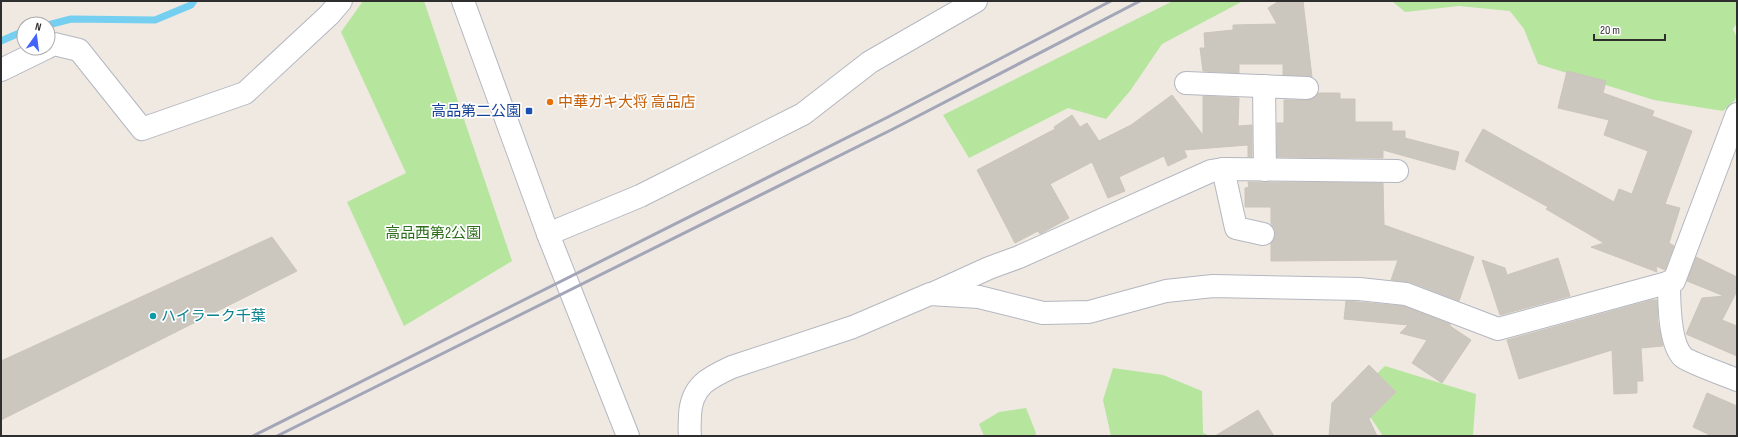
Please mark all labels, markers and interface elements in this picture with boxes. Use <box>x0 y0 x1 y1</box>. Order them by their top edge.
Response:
north arrow <box>16 16 56 56</box>
scale bar <box>1594 16 1665 42</box>
text: N <box>34 20 43 34</box>
text: 20 m <box>1600 23 1620 38</box>
place label: 中華ガキ大将 高品店 <box>558 93 695 112</box>
marker: 中華ガキ大将 高品店 <box>545 97 555 107</box>
place label: 高品第二公園 <box>431 102 521 121</box>
marker: 高品第二公園 <box>524 106 534 116</box>
park label: 高品西第2公園 <box>385 224 481 243</box>
place label: ハイラーク千葉 <box>161 307 266 326</box>
marker: ハイラーク千葉 <box>148 311 158 321</box>

